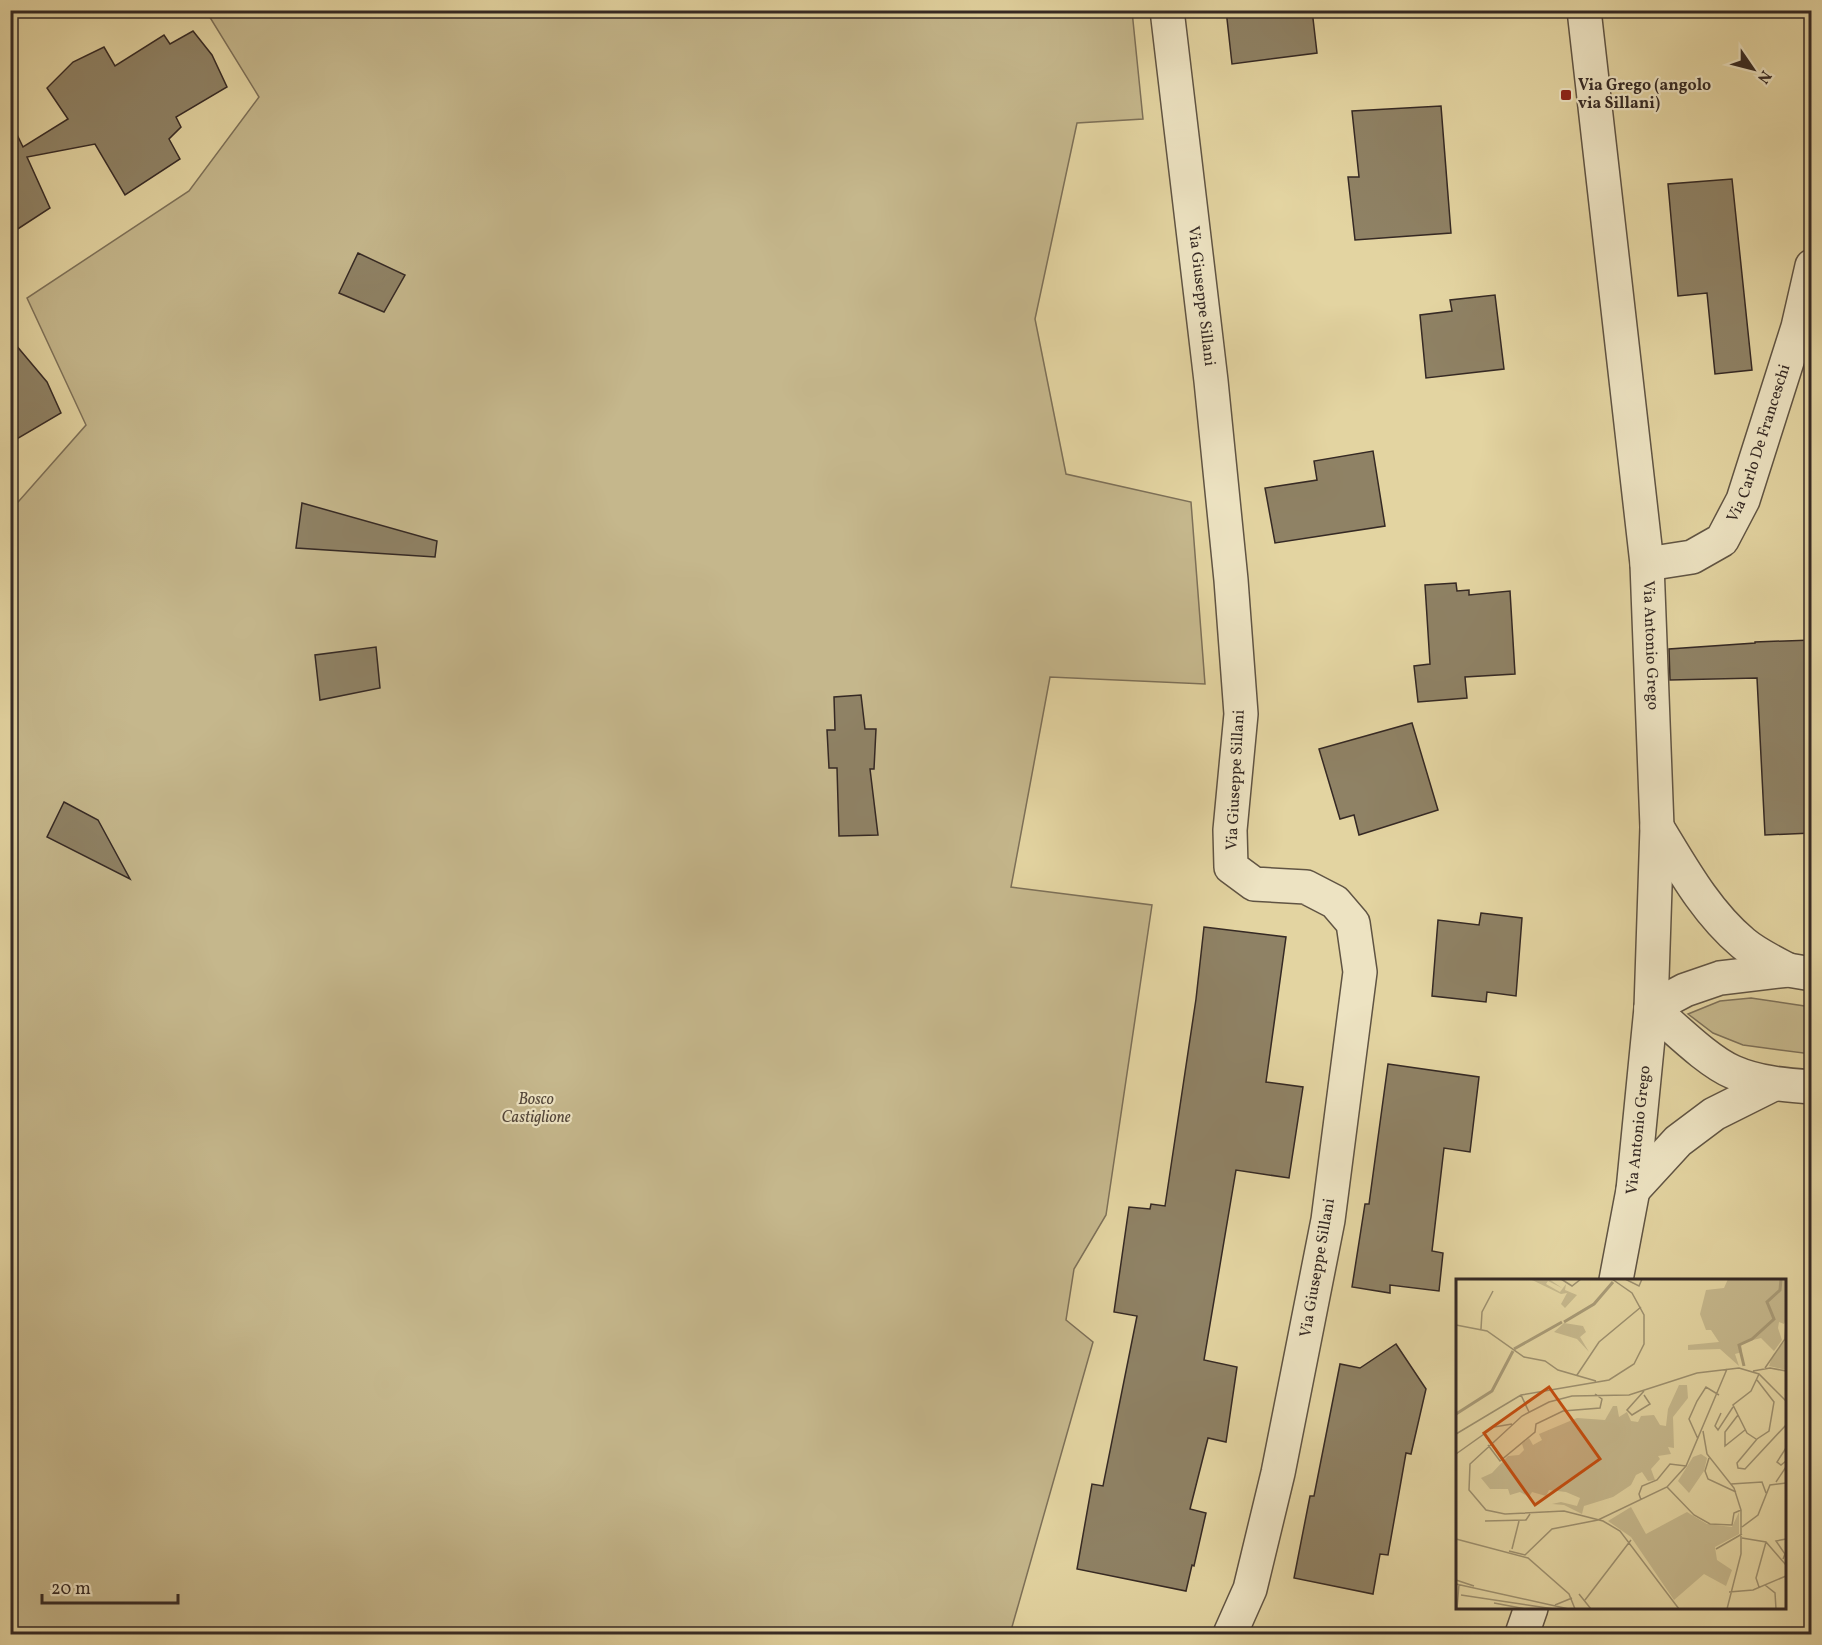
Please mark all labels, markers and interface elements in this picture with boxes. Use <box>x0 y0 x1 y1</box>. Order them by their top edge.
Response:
north arrow <box>1723 39 1783 99</box>
text: N <box>1751 65 1776 88</box>
place label: Via Grego (angolo via Sillani) <box>1578 75 1711 115</box>
marker: Via Grego (angolo via Sillani) <box>1559 88 1573 102</box>
street label: Via Giuseppe Sillani <box>1182 225 1220 367</box>
street label: Via Carlo De Franceschi <box>1722 361 1796 526</box>
street label: Via Antonio Grego <box>1637 580 1664 711</box>
street label: Via Giuseppe Sillani <box>1221 709 1251 851</box>
street label: Via Antonio Grego <box>1621 1064 1657 1196</box>
park label: Bosco Castiglione <box>501 1089 571 1129</box>
street label: Via Giuseppe Sillani <box>1295 1197 1341 1339</box>
inset map <box>1456 1279 1786 1609</box>
scale bar <box>42 1567 178 1605</box>
text: 20 m <box>51 1577 91 1602</box>

